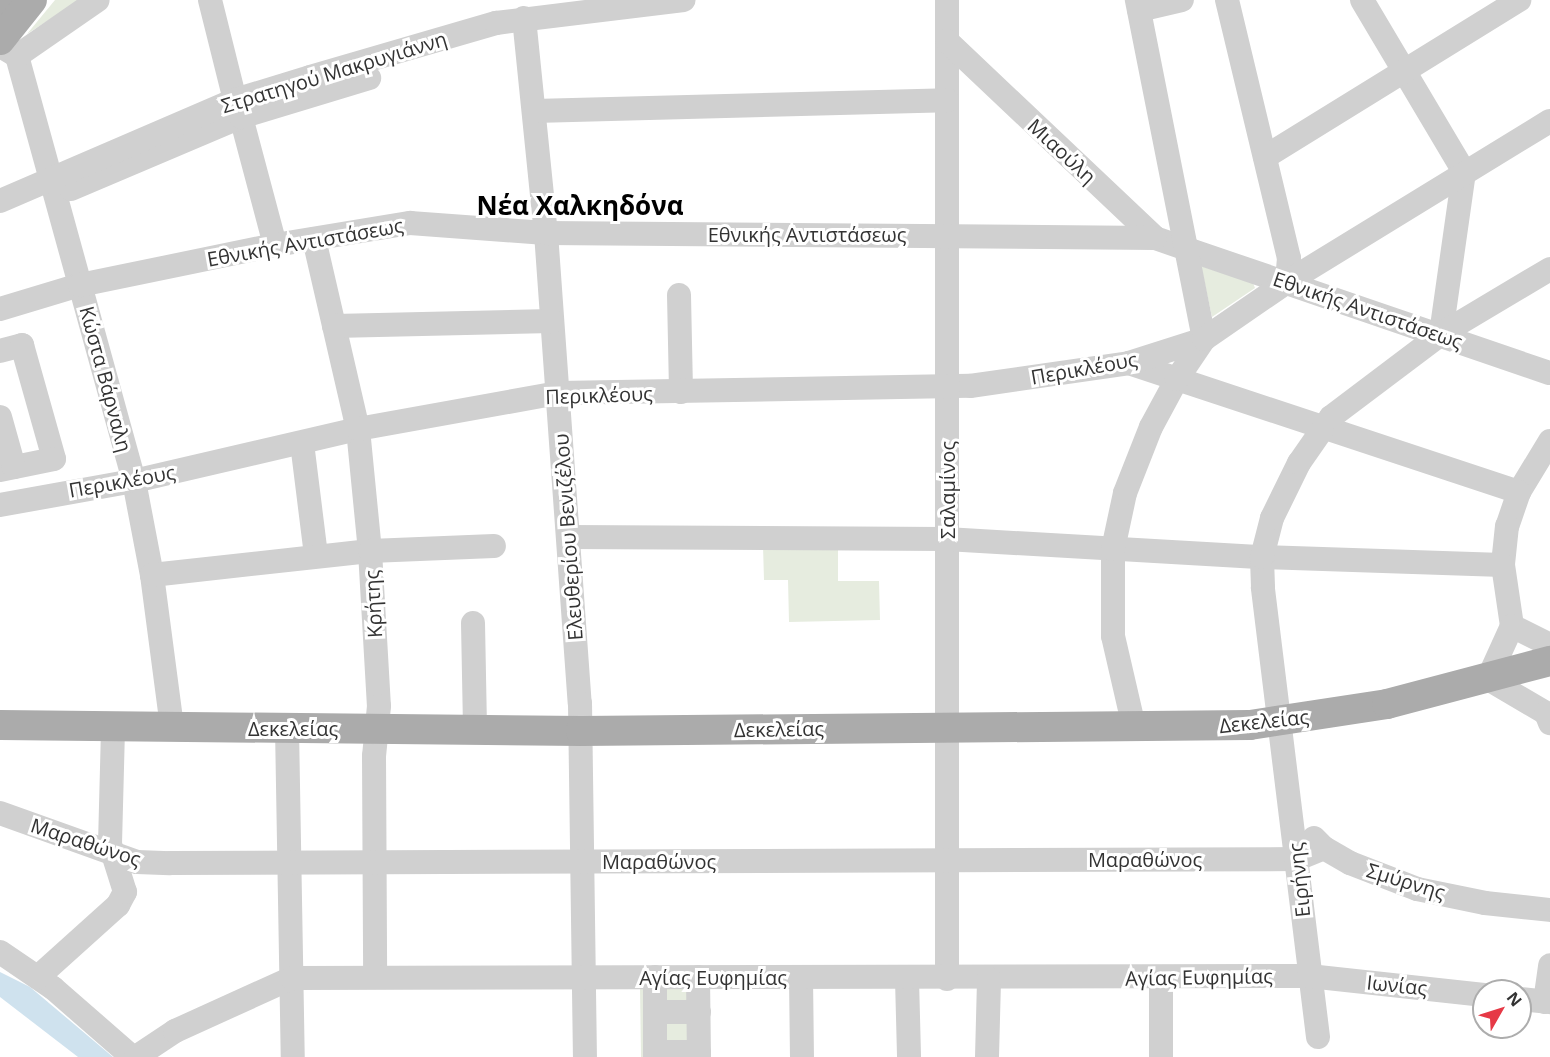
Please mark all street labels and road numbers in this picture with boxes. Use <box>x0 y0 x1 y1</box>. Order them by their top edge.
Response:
street label: Στρατηγού Μακρυγιάννη <box>218 26 450 118</box>
street label: Μιαούλη <box>1023 114 1101 188</box>
street label: Εθνικής Αντιστάσεως <box>205 213 405 271</box>
street label: Εθνικής Αντιστάσεως <box>708 222 906 246</box>
street label: Εθνικής Αντιστάσεως <box>1270 266 1466 354</box>
street label: Κώστα Βάρναλη <box>75 303 137 455</box>
street label: Περικλέους <box>1029 347 1139 389</box>
street label: Περικλέους <box>545 381 653 409</box>
street label: Ελευθερίου Βενιζέλου <box>549 433 587 641</box>
street label: Σαλαμίνος <box>935 441 959 539</box>
street label: Περικλέους <box>67 460 177 502</box>
street label: Κρήτης <box>359 569 387 639</box>
street label: Δεκελείας <box>1218 704 1310 738</box>
street label: Δεκελείας <box>248 716 338 740</box>
street label: Δεκελείας <box>734 716 824 742</box>
street label: Μαραθώνος <box>28 813 144 871</box>
street label: Ειρήνης <box>1283 841 1315 919</box>
street label: Μαραθώνος <box>1088 847 1202 871</box>
street label: Μαραθώνος <box>602 849 716 873</box>
street label: Σμύρνης <box>1364 858 1448 904</box>
street label: Αγίας Ευφημίας <box>1125 964 1273 990</box>
street label: Αγίας Ευφημίας <box>639 965 787 989</box>
street label: Ιωνίας <box>1366 970 1428 1000</box>

